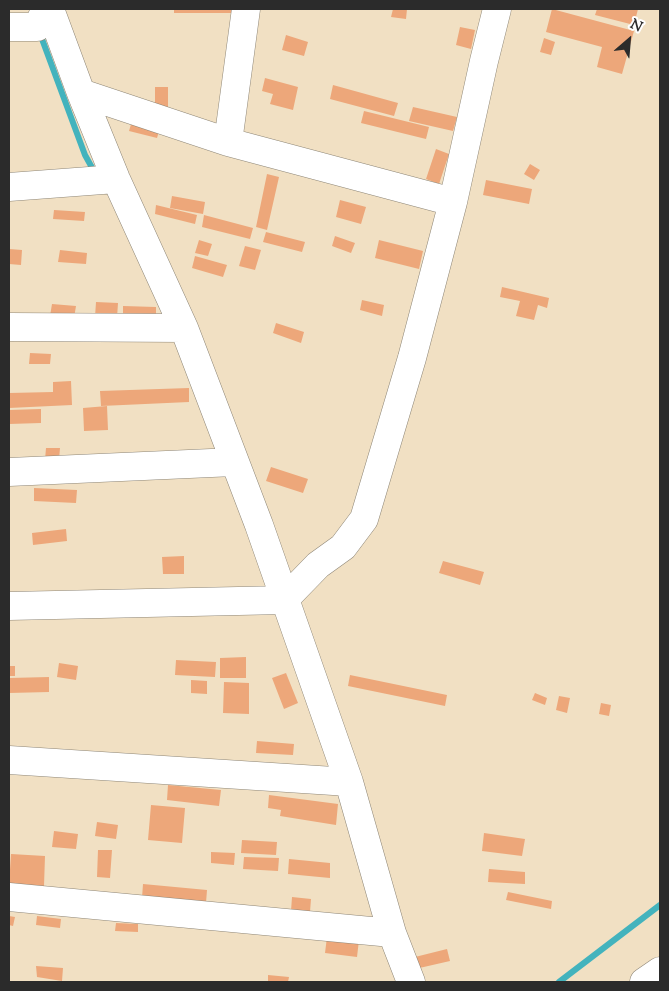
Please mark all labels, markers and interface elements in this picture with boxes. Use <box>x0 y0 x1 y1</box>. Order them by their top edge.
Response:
north arrow <box>604 15 654 65</box>
text: N <box>626 15 645 38</box>

